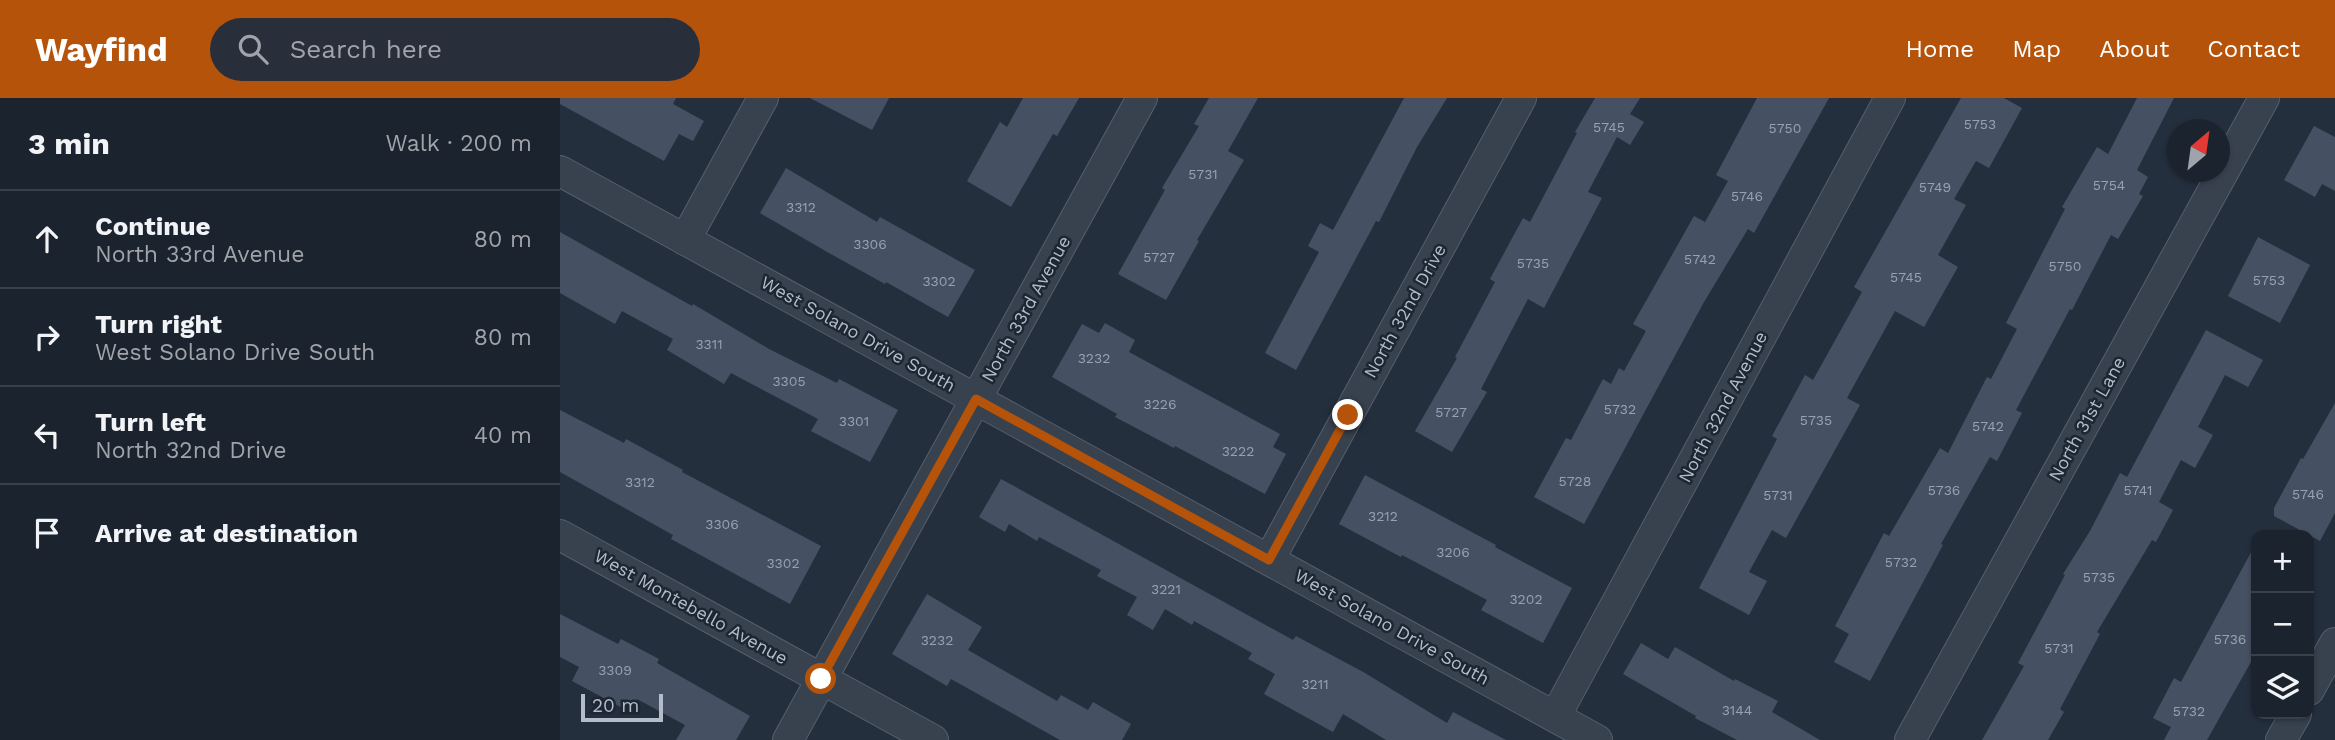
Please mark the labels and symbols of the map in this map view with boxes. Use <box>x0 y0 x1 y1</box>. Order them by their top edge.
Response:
house number: 5753 <box>1964 116 1996 132</box>
house number: 5745 <box>1593 119 1625 135</box>
north arrow <box>2167 119 2230 182</box>
house number: 5750 <box>1769 120 1801 136</box>
house number: 5731 <box>1188 166 1218 182</box>
house number: 5754 <box>2093 177 2125 193</box>
house number: 5749 <box>1919 179 1951 195</box>
house number: 5746 <box>1731 188 1763 204</box>
house number: 3312 <box>786 199 816 215</box>
street label: North 33rd Avenue <box>977 232 1074 386</box>
house number: 3306 <box>853 236 887 252</box>
street label: North 32nd Drive <box>1359 240 1450 381</box>
house number: 5727 <box>1143 249 1175 265</box>
house number: 5742 <box>1684 251 1716 267</box>
house number: 5735 <box>1517 255 1549 271</box>
house number: 5750 <box>2049 258 2081 274</box>
house number: 5745 <box>1890 269 1922 285</box>
street label: West Solano Drive South <box>757 271 959 396</box>
house number: 5753 <box>2253 272 2285 288</box>
house number: 3302 <box>922 273 956 289</box>
street label: North 32nd Avenue <box>1674 328 1771 486</box>
house number: 3311 <box>695 336 723 352</box>
house number: 3232 <box>1078 350 1110 366</box>
street label: North 31st Lane <box>2044 353 2129 484</box>
house number: 3305 <box>772 373 806 389</box>
house number: 3226 <box>1144 396 1177 412</box>
route end <box>1332 399 1363 430</box>
house number: 5732 <box>1604 401 1636 417</box>
house number: 5727 <box>1435 404 1467 420</box>
house number: 5735 <box>1800 412 1832 428</box>
house number: 3301 <box>839 413 869 429</box>
house number: 5742 <box>1972 418 2004 434</box>
house number: 3222 <box>1222 443 1254 459</box>
house number: 5728 <box>1559 473 1591 489</box>
house number: 3312 <box>625 474 655 490</box>
house number: 5736 <box>1928 482 1960 498</box>
house number: 5741 <box>2124 482 2152 498</box>
house number: 5746 <box>2292 486 2324 502</box>
house number: 5731 <box>1763 487 1793 503</box>
house number: 3212 <box>1368 508 1398 524</box>
house number: 3306 <box>705 516 739 532</box>
house number: 3206 <box>1436 544 1470 560</box>
street label: West Montebello Avenue <box>591 545 792 669</box>
house number: 5732 <box>1885 554 1917 570</box>
house number: 3302 <box>766 555 800 571</box>
street label: West Solano Drive South <box>1291 564 1493 689</box>
house number: 5735 <box>2083 569 2115 585</box>
house number: 3221 <box>1151 581 1181 597</box>
house number: 3202 <box>1509 591 1543 607</box>
house number: 5736 <box>2214 631 2246 647</box>
house number: 3232 <box>921 632 953 648</box>
house number: 5731 <box>2044 640 2074 656</box>
house number: 3309 <box>598 662 632 678</box>
route start <box>805 663 836 694</box>
house number: 3211 <box>1301 676 1329 692</box>
scale bar <box>581 691 663 723</box>
house number: 3144 <box>1722 702 1752 718</box>
house number: 5732 <box>2173 703 2205 719</box>

